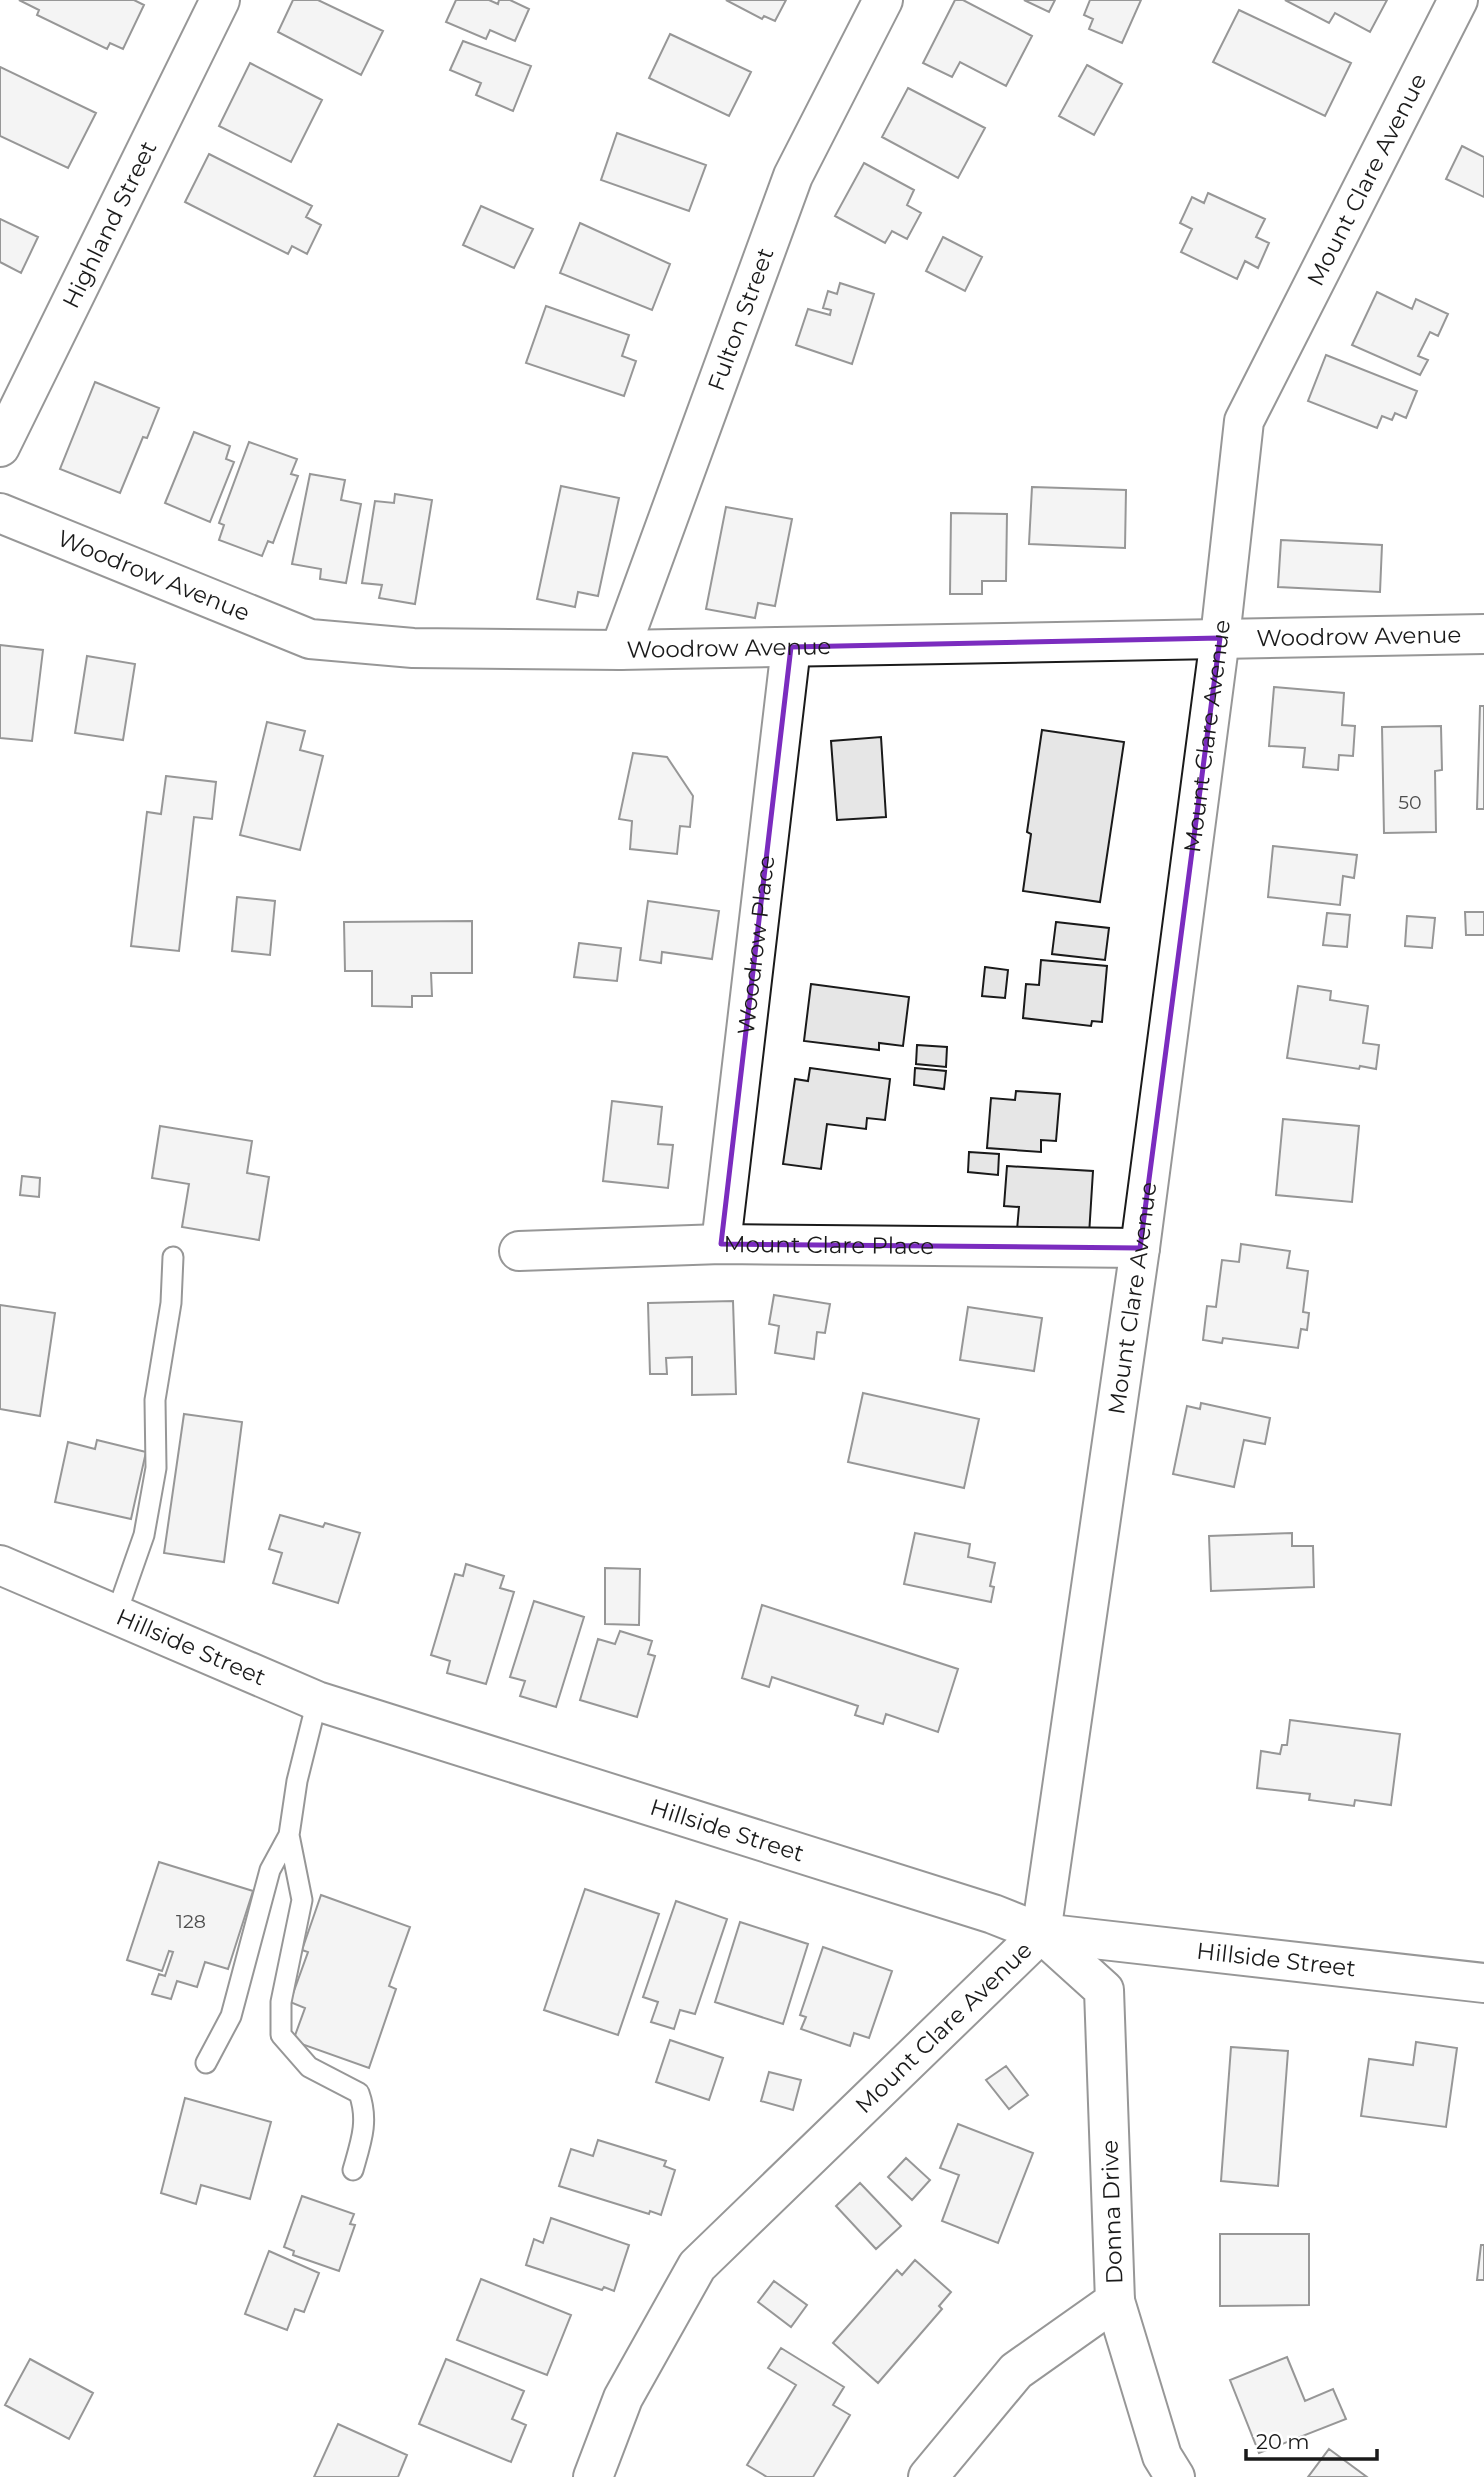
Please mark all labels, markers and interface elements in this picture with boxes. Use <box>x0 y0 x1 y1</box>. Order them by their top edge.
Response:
street label: Mount Clare Avenue <box>1301 69 1432 291</box>
street label: Highland Street <box>57 136 162 313</box>
street label: Fulton Street <box>702 244 780 395</box>
street label: Woodrow Avenue <box>54 524 254 627</box>
street label: Mount Clare Avenue <box>1178 618 1236 854</box>
street label: Woodrow Avenue <box>1256 620 1462 652</box>
street label: Woodrow Avenue <box>626 632 832 664</box>
house number: 50 <box>1398 791 1422 814</box>
street label: Woodrow Place <box>732 854 780 1037</box>
street label: Mount Clare Avenue <box>1102 1180 1163 1416</box>
street label: Mount Clare Place <box>723 1230 934 1260</box>
street label: Hillside Street <box>112 1603 270 1691</box>
street label: Hillside Street <box>647 1793 808 1868</box>
house number: 128 <box>176 1910 206 1933</box>
street label: Mount Clare Avenue <box>850 1936 1038 2119</box>
street label: Hillside Street <box>1195 1937 1357 1982</box>
street label: Donna Drive <box>1095 2139 1129 2285</box>
scale bar <box>1246 2418 1377 2462</box>
text: 20 m <box>1256 2429 1310 2454</box>

